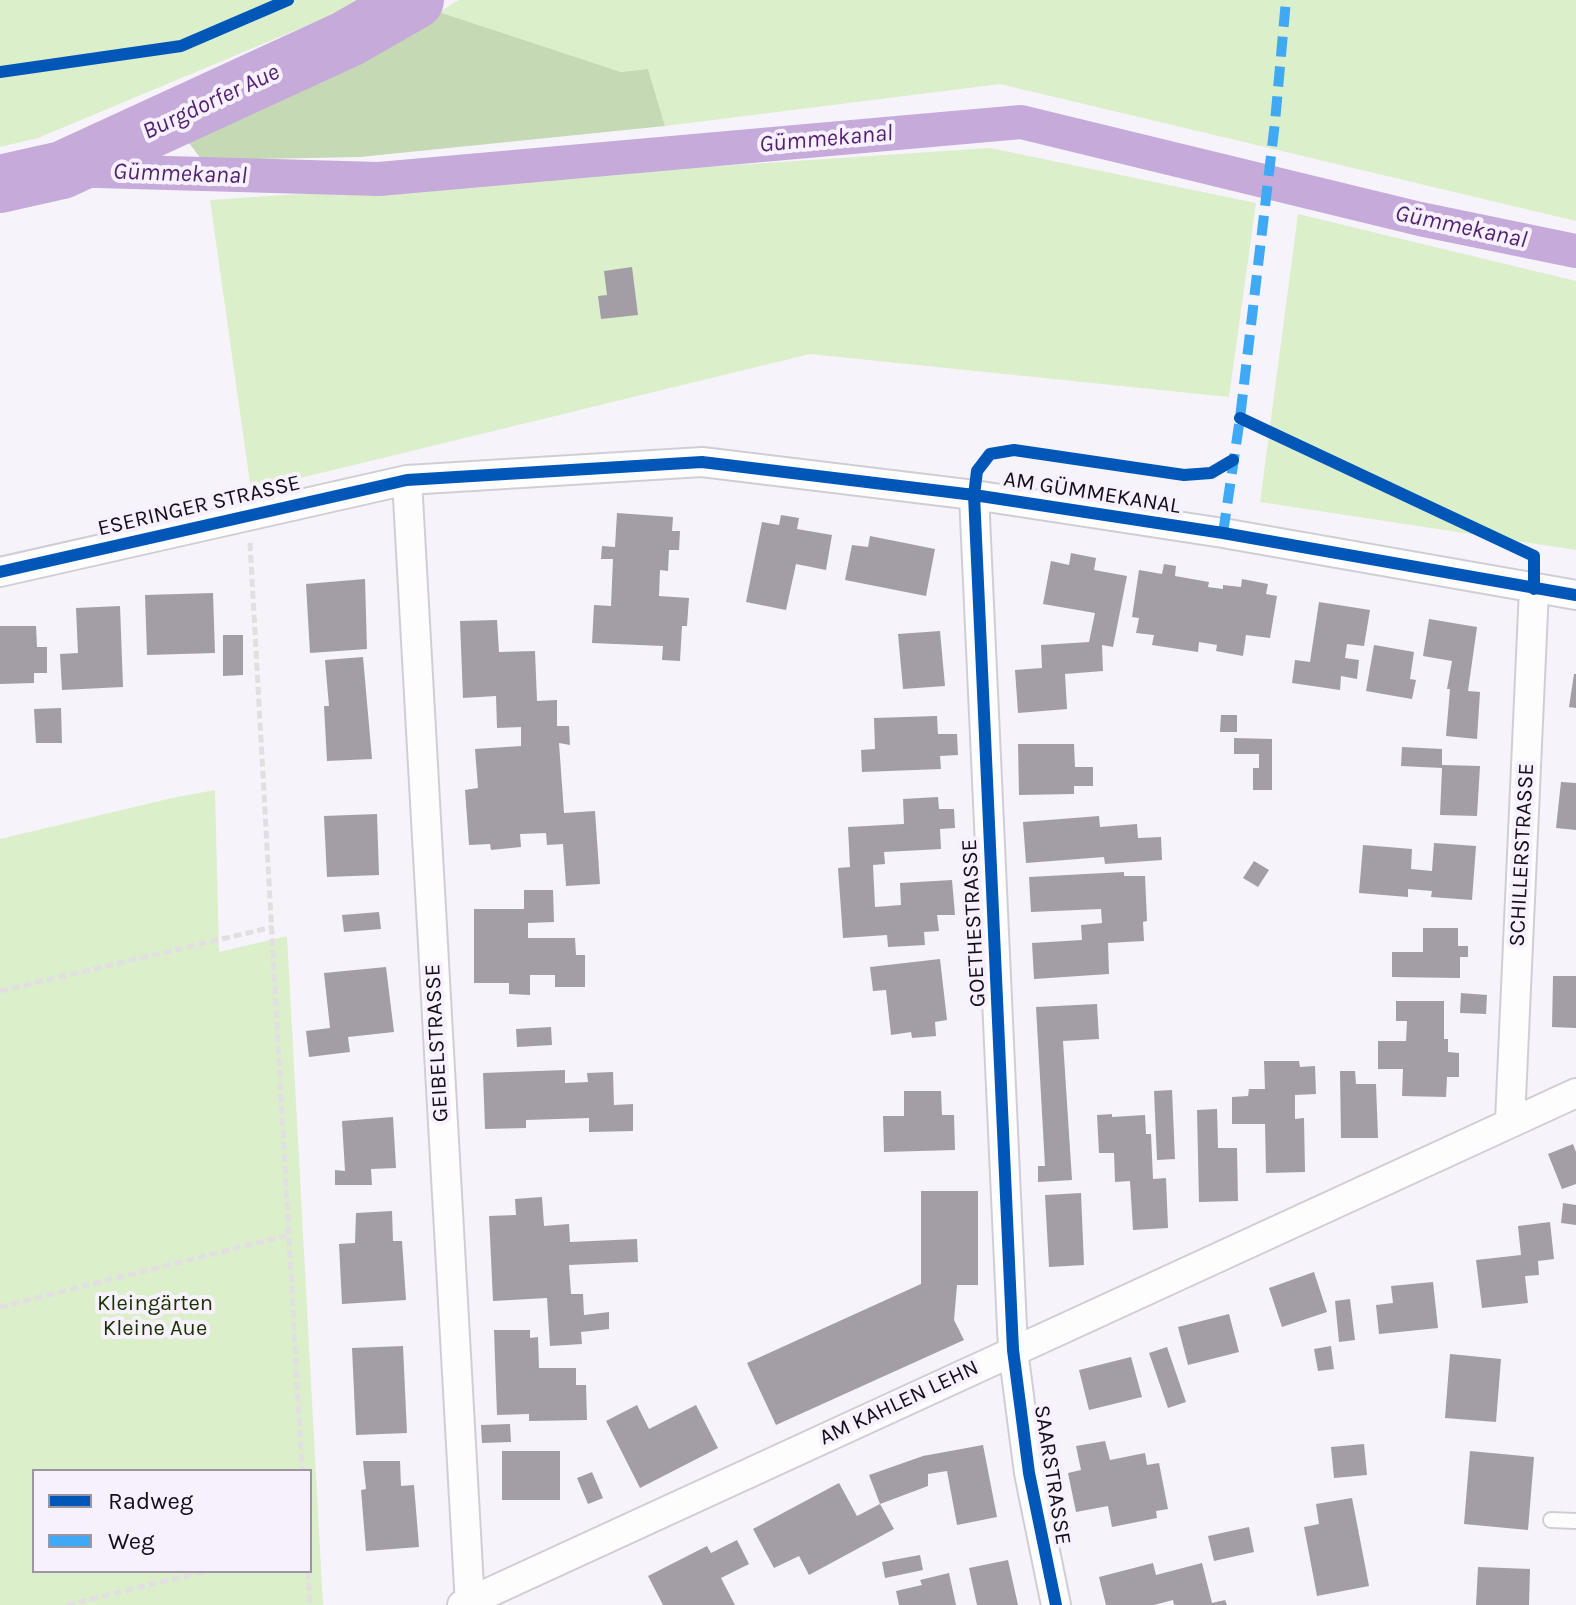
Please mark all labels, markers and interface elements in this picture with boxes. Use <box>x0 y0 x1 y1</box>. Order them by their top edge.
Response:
water label: Burgdorfer Aue <box>138 58 284 146</box>
water label: Gümmekanal <box>758 119 894 159</box>
water label: Gümmekanal <box>113 157 247 191</box>
water label: Gümmekanal <box>1392 199 1530 255</box>
street label: AM GÜMMEKANAL <box>1002 466 1182 520</box>
street label: ESERINGER STRASSE <box>95 470 303 542</box>
street label: SCHILLERSTRASSE <box>1504 763 1540 947</box>
street label: GOETHESTRASSE <box>956 838 992 1008</box>
street label: GEIBELSTRASSE <box>420 963 454 1123</box>
park label: Kleingärten Kleine Aue <box>97 1291 213 1342</box>
street label: AM KAHLEN LEHN <box>815 1355 983 1451</box>
street label: SAARSTRASSE <box>1028 1403 1076 1547</box>
legend <box>32 1469 312 1573</box>
text: Radweg <box>108 1487 193 1515</box>
text: Weg <box>108 1527 155 1555</box>

